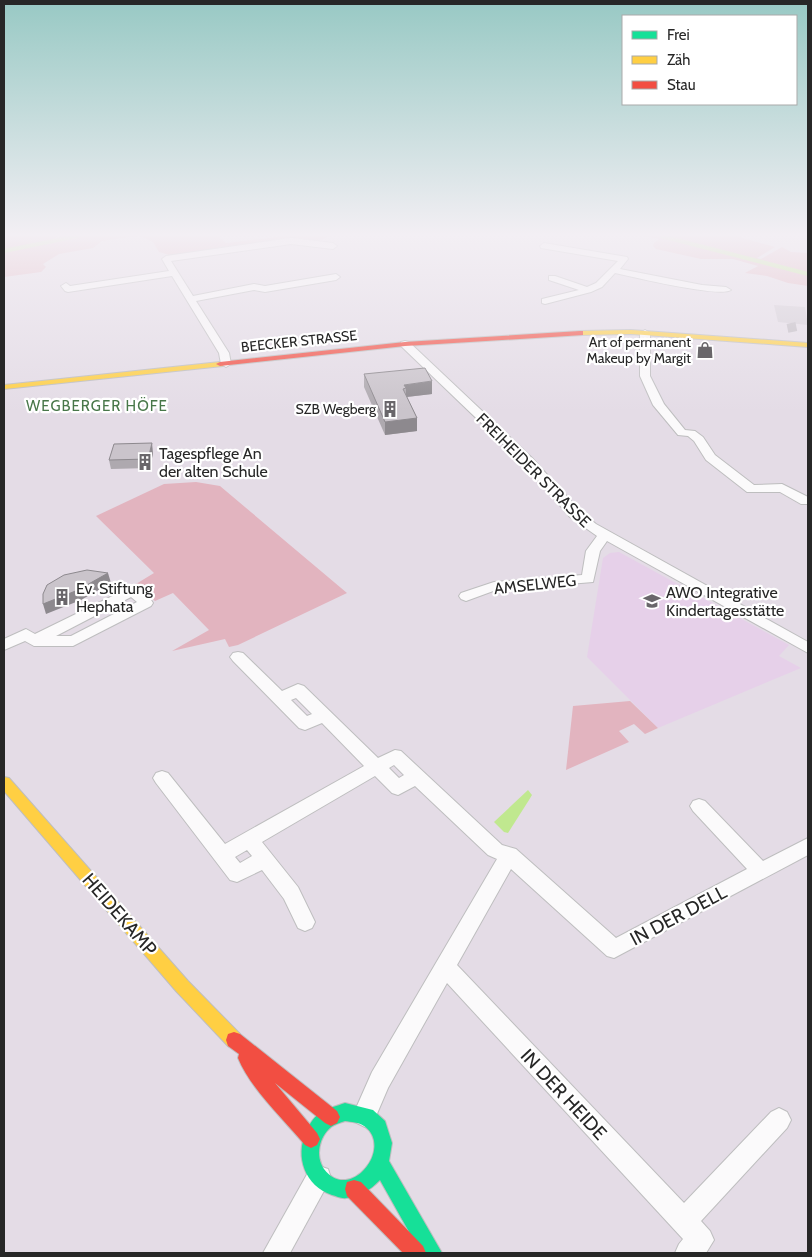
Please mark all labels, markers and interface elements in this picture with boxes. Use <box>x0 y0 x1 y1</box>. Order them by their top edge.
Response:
legend <box>622 15 797 105</box>
text: Frei <box>667 26 690 44</box>
text: Zäh <box>667 51 690 69</box>
text: Stau <box>667 76 696 94</box>
street label: BEECKER STRASSE <box>240 326 358 356</box>
place label: Art of permanent Makeup by Margit <box>586 333 691 367</box>
shop icon: Art of permanent Makeup by Margit <box>695 340 715 360</box>
district label: WEGBERGER HÖFE <box>26 397 168 415</box>
building icon: SZB Wegberg <box>380 399 400 419</box>
place label: SZB Wegberg <box>296 400 377 418</box>
street label: FREIHEIDER STRASSE <box>473 409 595 532</box>
place label: Tagespflege An der alten Schule <box>159 444 268 481</box>
building icon: Tagespflege An der alten Schule <box>135 452 155 472</box>
street label: AMSELWEG <box>493 571 577 598</box>
place label: Ev. Stiftung Hephata <box>76 579 154 616</box>
place label: AWO Integrative Kindertagesstätte <box>666 583 784 620</box>
building icon: Ev. Stiftung Hephata <box>52 587 72 607</box>
school or university icon: AWO Integrative Kindertagesstätte <box>642 591 662 611</box>
street label: HEIDEKAMP <box>78 868 162 960</box>
street label: IN DER DELL <box>626 880 731 950</box>
street label: IN DER HEIDE <box>516 1044 611 1144</box>

